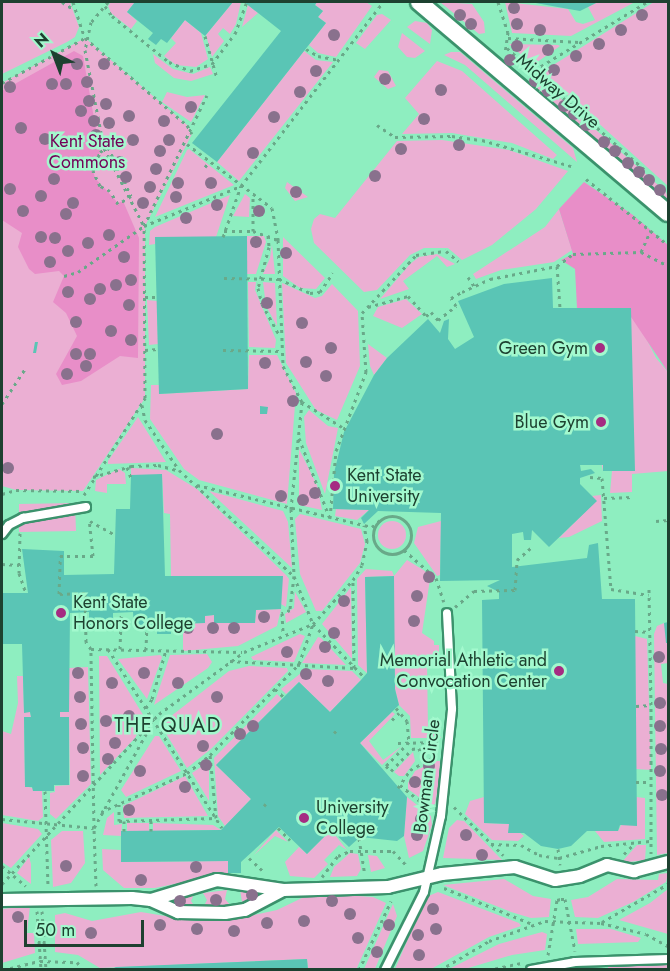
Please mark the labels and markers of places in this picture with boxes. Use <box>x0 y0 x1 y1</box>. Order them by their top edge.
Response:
place label: Green Gym <box>499 337 588 359</box>
marker: Green Gym <box>593 341 607 355</box>
place label: Blue Gym <box>515 411 589 433</box>
marker: Blue Gym <box>594 415 608 429</box>
place label: Kent State University <box>347 465 422 508</box>
marker: Kent State University <box>328 479 342 493</box>
place label: Kent State Honors College <box>73 592 193 634</box>
marker: Kent State Honors College <box>54 606 68 620</box>
place label: Memorial Athletic and Convocation Center <box>380 650 547 692</box>
marker: Memorial Athletic and Convocation Center <box>552 664 566 678</box>
place label: University College <box>316 797 389 840</box>
marker: University College <box>297 811 311 825</box>

